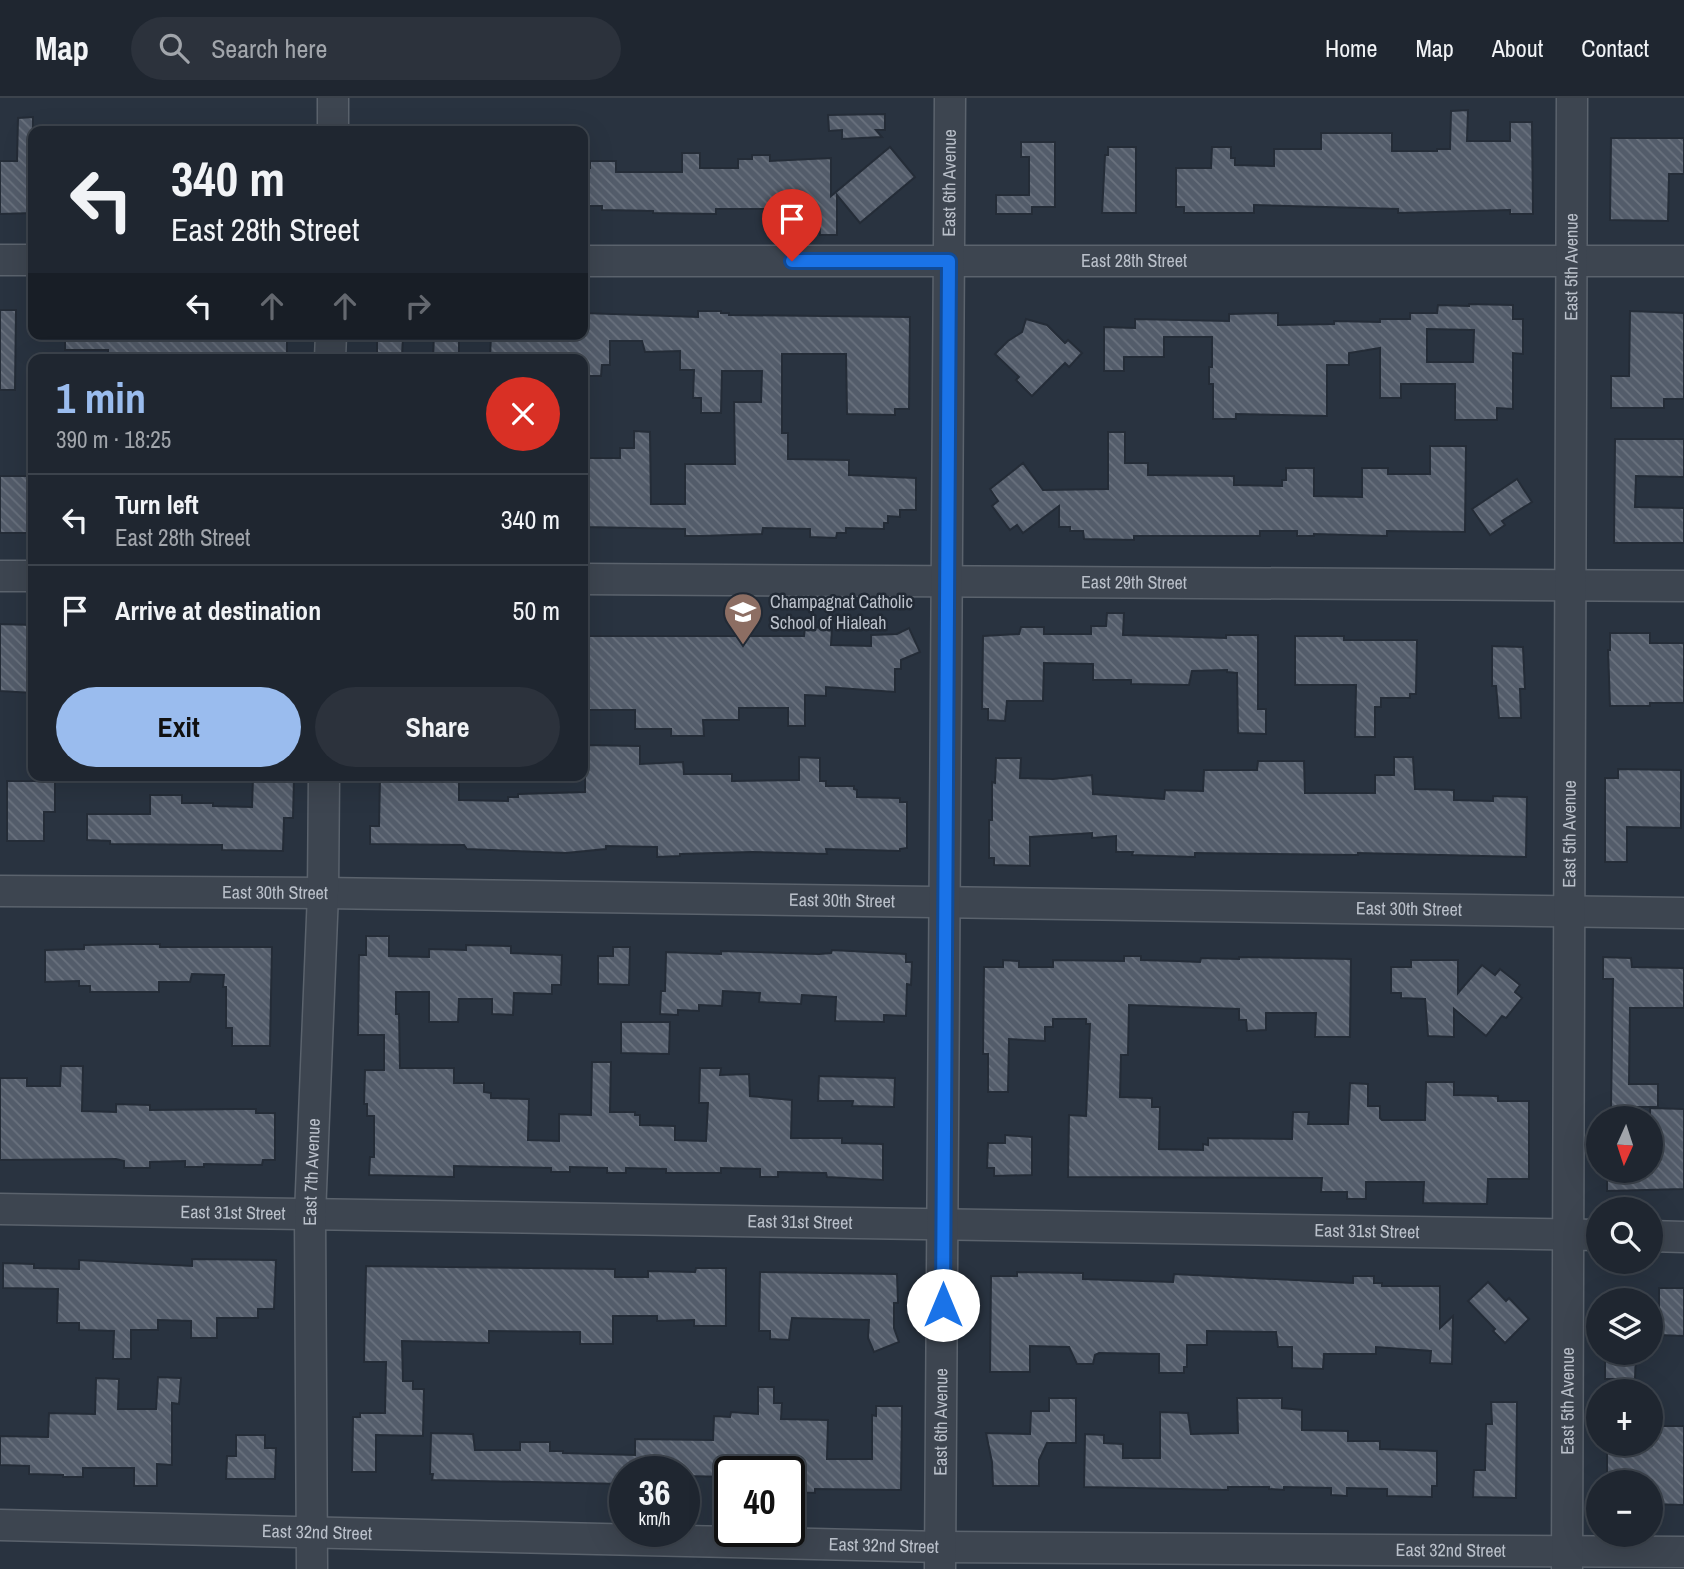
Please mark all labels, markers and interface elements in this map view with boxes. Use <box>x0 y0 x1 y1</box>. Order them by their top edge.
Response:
search box <box>131 17 621 80</box>
text: Map <box>35 26 89 70</box>
icon: search <box>155 29 193 67</box>
text: Search here <box>211 31 327 66</box>
text: Home <box>1325 32 1377 64</box>
text: Map <box>1415 32 1454 64</box>
text: About <box>1492 32 1543 64</box>
text: Contact <box>1581 32 1649 64</box>
street label: East 6th Avenue <box>936 129 962 237</box>
text: 340 m <box>171 145 285 211</box>
icon: left <box>56 154 147 245</box>
pin <box>762 189 822 261</box>
icon: arrive <box>773 200 811 238</box>
text: East 28th Street <box>171 208 359 251</box>
street label: East 5th Avenue <box>1558 213 1584 321</box>
street label: East 28th Street <box>1081 248 1187 273</box>
icon: left <box>180 287 218 325</box>
icon: ahead <box>253 287 291 325</box>
icon: ahead <box>326 287 364 325</box>
icon: right <box>399 287 437 325</box>
text: 1 min <box>56 370 146 426</box>
button: close <box>486 377 560 451</box>
text: 390 m · 18:25 <box>56 424 171 455</box>
text: Turn left <box>115 487 199 522</box>
icon: left <box>56 501 94 539</box>
text: 340 m <box>501 502 560 537</box>
text: East 28th Street <box>115 522 250 553</box>
street label: East 29th Street <box>1081 569 1187 595</box>
place label: Champagnat Catholic School of Hialeah <box>770 589 913 635</box>
school or university icon: Champagnat Catholic School of Hialeah <box>722 591 764 646</box>
icon: arrive <box>56 592 94 630</box>
text: Arrive at destination <box>115 593 321 628</box>
text: 50 m <box>513 593 560 628</box>
button: Exit <box>56 687 301 767</box>
button: Share <box>315 687 560 767</box>
street label: East 5th Avenue <box>1556 780 1582 888</box>
street label: East 30th Street <box>222 879 328 905</box>
street label: East 30th Street <box>789 887 895 913</box>
street label: East 30th Street <box>1356 895 1462 922</box>
north arrow <box>1586 1106 1662 1183</box>
map controls <box>1586 1106 1663 1547</box>
street label: East 7th Avenue <box>297 1118 326 1226</box>
button: search <box>1586 1197 1663 1274</box>
street label: East 31st Street <box>180 1199 286 1226</box>
street label: East 31st Street <box>747 1208 853 1235</box>
street label: East 31st Street <box>1314 1217 1420 1244</box>
position arrow <box>906 1268 980 1342</box>
button: layers <box>1586 1288 1663 1365</box>
street label: East 5th Avenue <box>1554 1347 1580 1455</box>
street label: East 6th Avenue <box>928 1368 953 1476</box>
button: + <box>1586 1379 1663 1456</box>
speed limit sign: 40 <box>714 1456 805 1547</box>
text: 36 <box>639 1469 670 1516</box>
button: − <box>1586 1470 1663 1547</box>
text: km/h <box>639 1506 671 1531</box>
street label: East 32nd Street <box>262 1518 372 1546</box>
street label: East 32nd Street <box>828 1531 939 1559</box>
street label: East 32nd Street <box>1396 1537 1506 1563</box>

